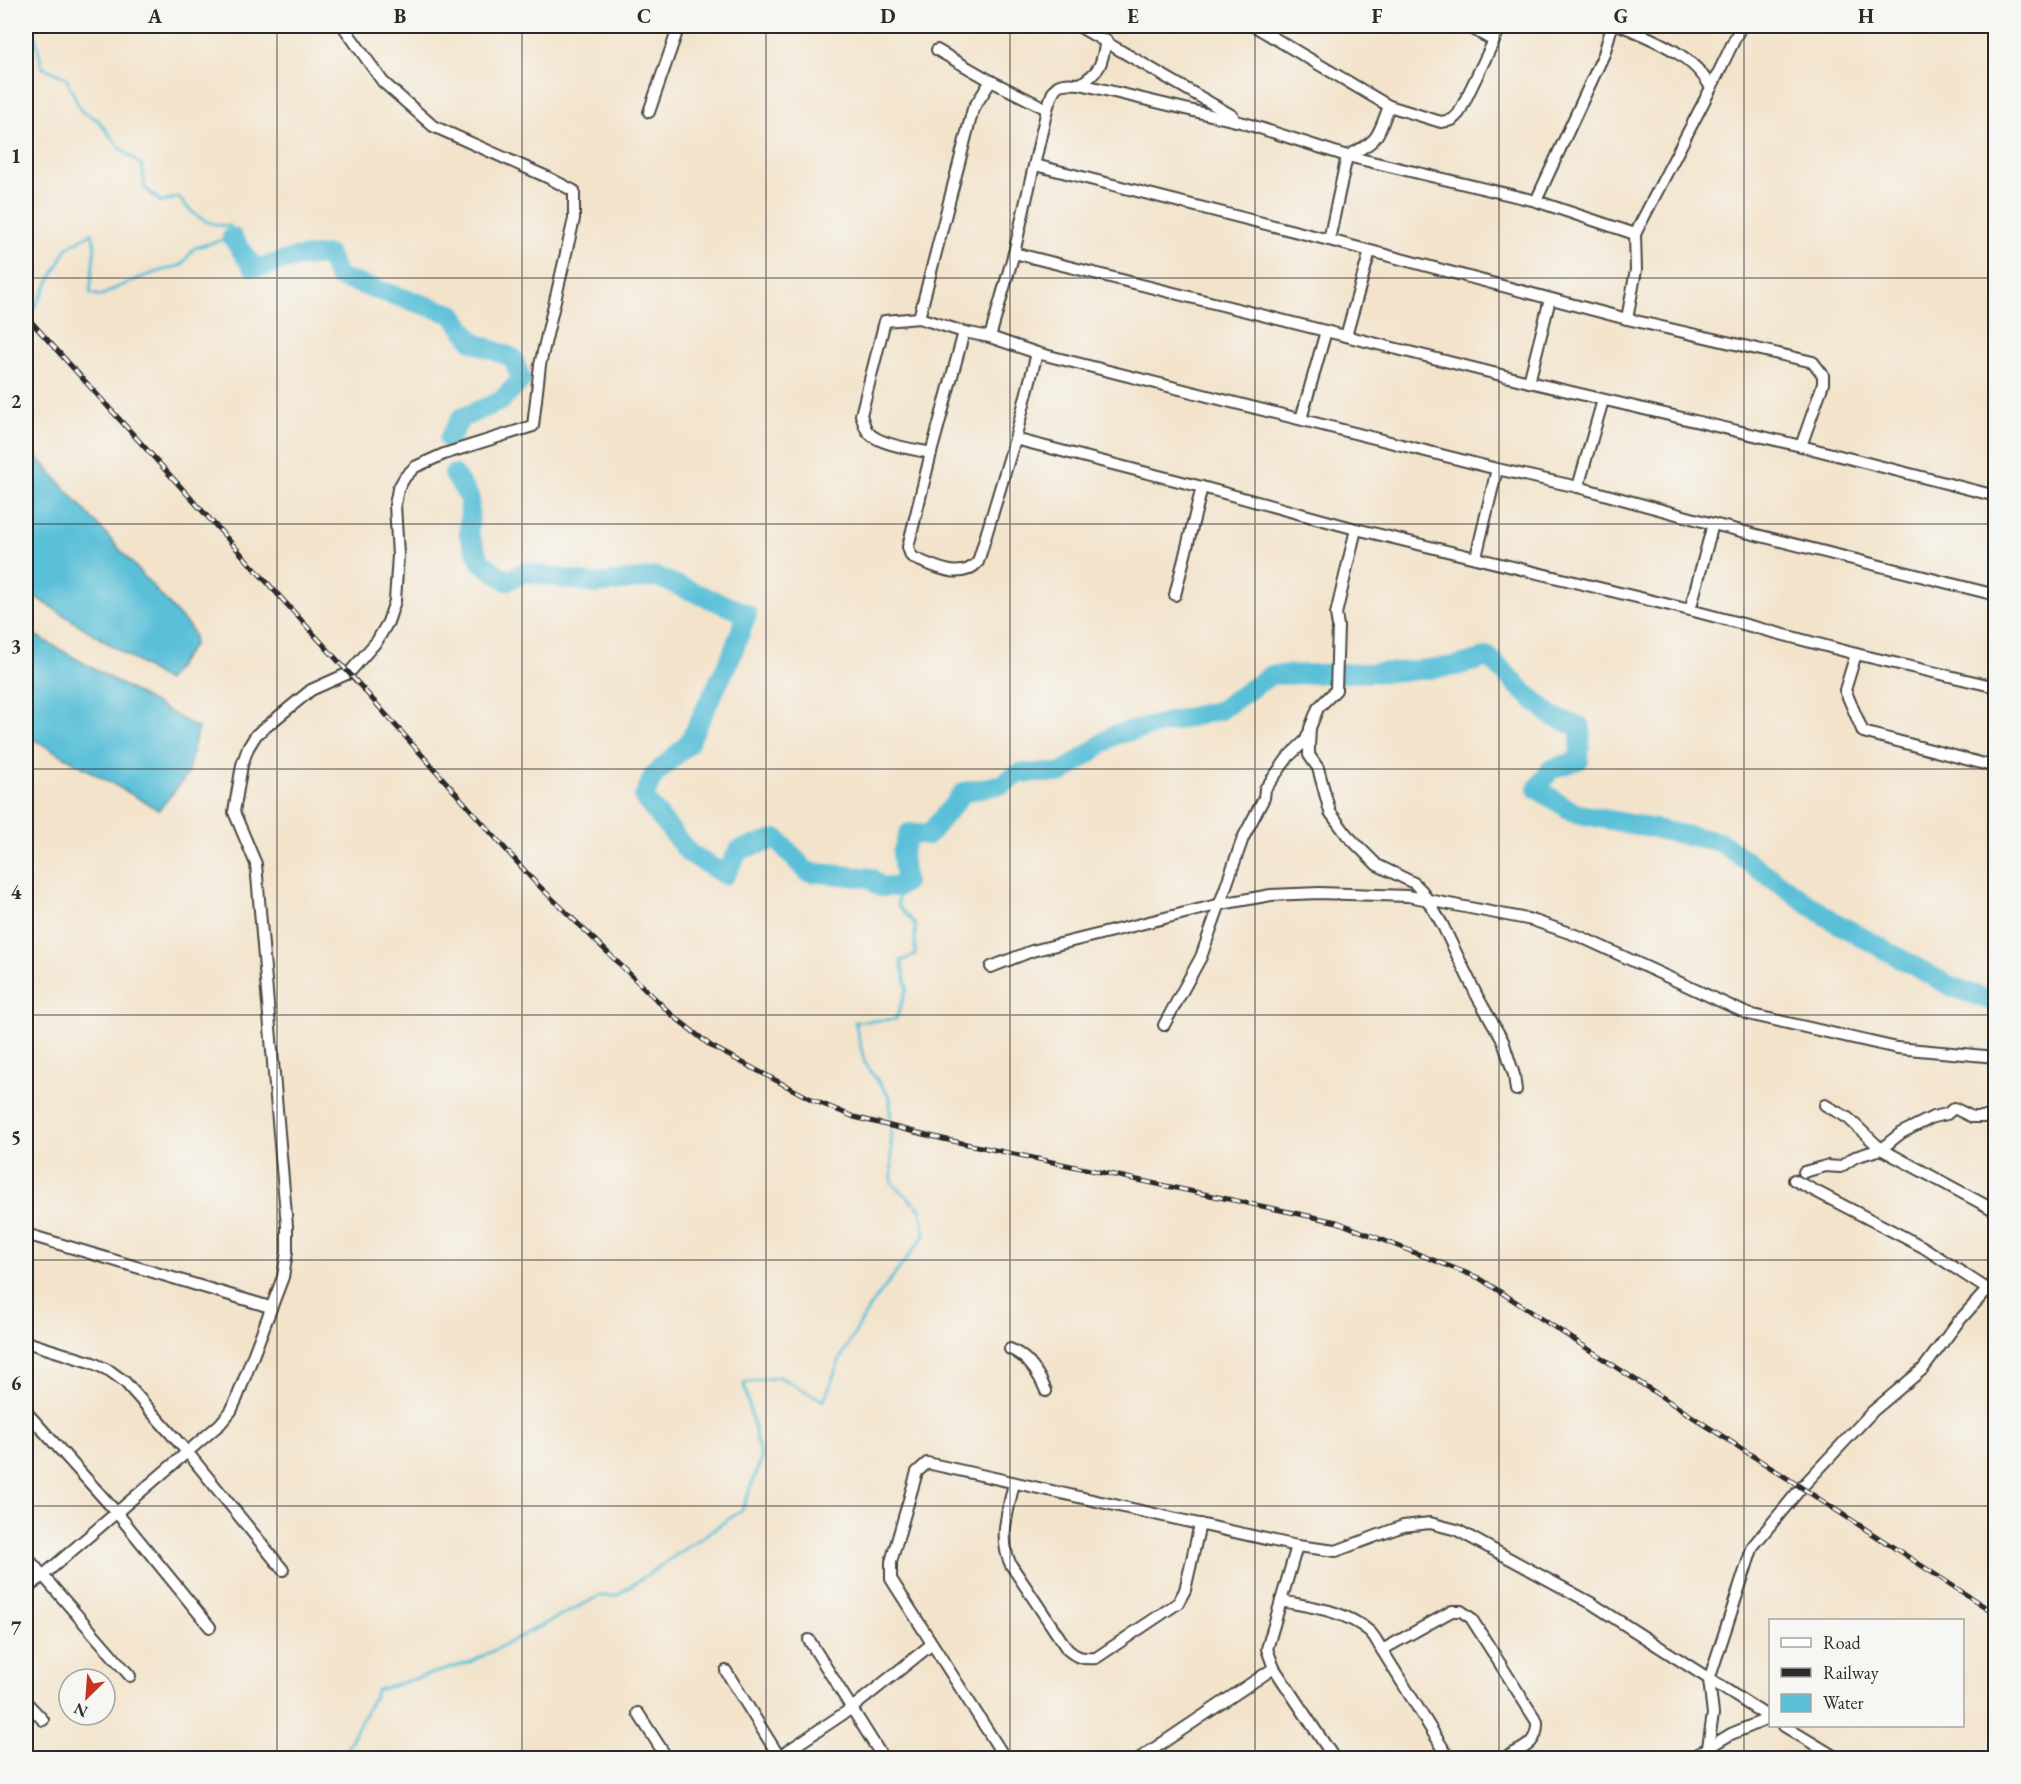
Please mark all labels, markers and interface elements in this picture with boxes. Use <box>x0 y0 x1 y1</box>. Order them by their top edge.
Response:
text: A <box>147 3 163 29</box>
text: B <box>394 3 406 29</box>
text: C <box>637 3 651 29</box>
text: D <box>880 3 896 29</box>
text: E <box>1127 3 1139 29</box>
text: F <box>1372 3 1383 29</box>
text: G <box>1614 3 1628 29</box>
text: H <box>1858 3 1874 29</box>
text: 1 <box>11 143 21 169</box>
text: 2 <box>11 388 22 414</box>
text: 3 <box>11 633 21 659</box>
text: 4 <box>11 879 22 905</box>
text: 5 <box>11 1124 21 1150</box>
text: 6 <box>11 1370 22 1396</box>
text: 7 <box>11 1615 22 1641</box>
legend <box>1769 1619 1964 1727</box>
text: Road <box>1823 1631 1862 1654</box>
text: Railway <box>1823 1661 1879 1684</box>
north arrow <box>57 1667 117 1727</box>
text: Water <box>1823 1691 1864 1714</box>
text: N <box>71 1698 91 1722</box>

